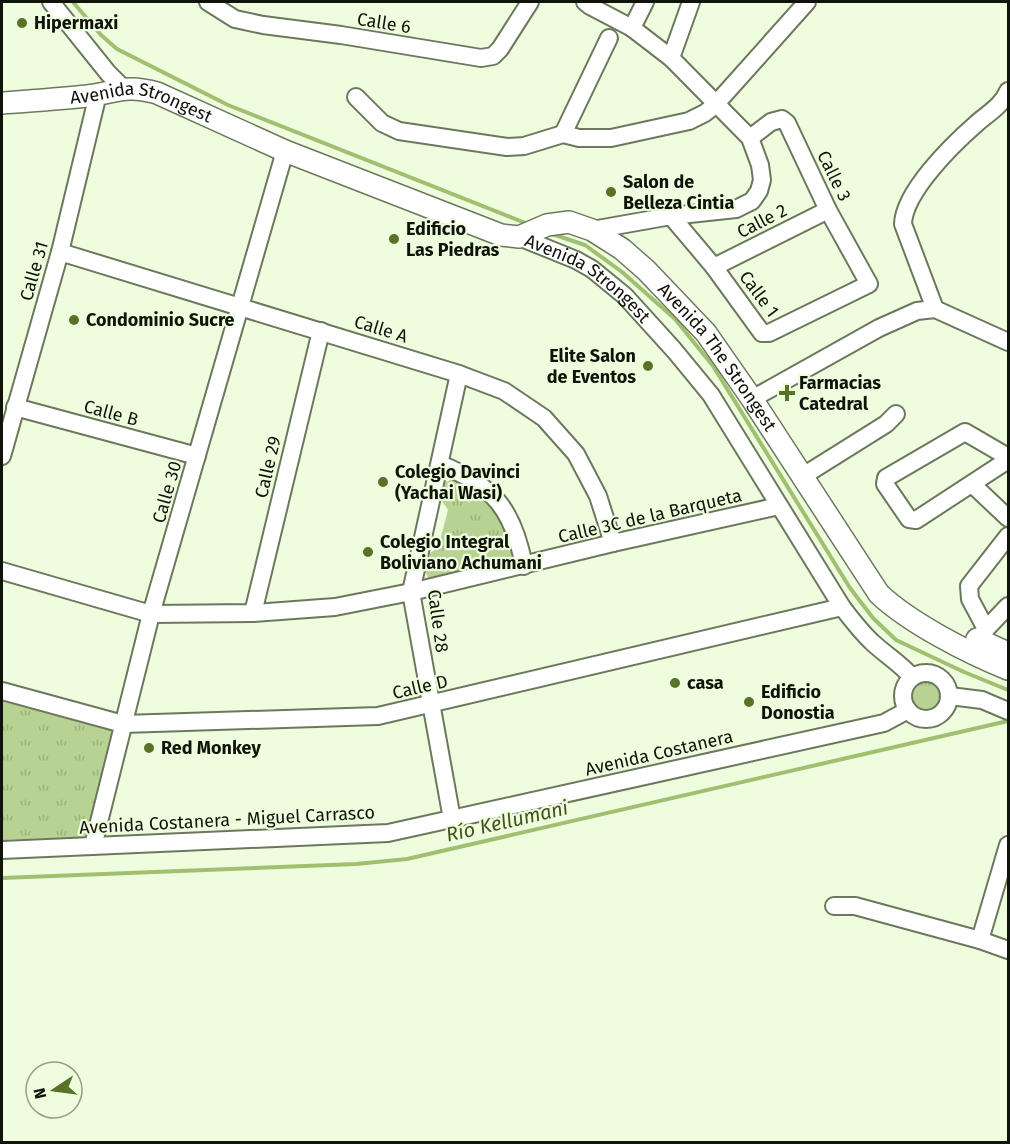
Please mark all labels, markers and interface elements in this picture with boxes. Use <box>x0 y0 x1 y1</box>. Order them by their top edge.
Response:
street label: Calle 6 <box>356 8 412 38</box>
place label: Hipermaxi <box>34 12 118 34</box>
marker: Hipermaxi <box>15 16 29 30</box>
street label: Avenida Strongest <box>69 78 216 128</box>
street label: Calle 3 <box>812 147 856 205</box>
place label: Salon de Belleza Cintia <box>623 171 734 214</box>
marker: Salon de Belleza Cintia <box>604 185 618 199</box>
street label: Calle 2 <box>733 199 791 243</box>
place label: Edificio Las Piedras <box>406 218 500 261</box>
street label: Avenida Strongest <box>522 230 655 328</box>
marker: Edificio Las Piedras <box>387 232 401 246</box>
street label: Calle 31 <box>15 239 53 303</box>
street label: Calle 1 <box>734 266 784 322</box>
street label: Avenida The Strongest <box>653 278 781 436</box>
place label: Condominio Sucre <box>86 309 235 331</box>
street label: Calle A <box>352 310 411 348</box>
marker: Condominio Sucre <box>67 313 81 327</box>
place label: Elite Salon de Eventos <box>547 345 636 388</box>
marker: Elite Salon de Eventos <box>641 359 655 373</box>
place label: Farmacias Catedral <box>799 372 881 415</box>
marker: Farmacias Catedral <box>780 386 794 400</box>
street label: Calle B <box>81 395 141 431</box>
street label: Calle 29 <box>250 434 286 500</box>
street label: Calle 30 <box>148 458 186 526</box>
place label: Colegio Davinci (Yachai Wasi) <box>395 461 520 504</box>
marker: Colegio Davinci (Yachai Wasi) <box>376 475 390 489</box>
street label: Calle 3C de la Barqueta <box>556 484 744 548</box>
place label: Colegio Integral Boliviano Achumani <box>380 531 542 574</box>
marker: Colegio Integral Boliviano Achumani <box>361 545 375 559</box>
street label: Calle 28 <box>423 588 453 654</box>
street label: Calle D <box>390 670 450 704</box>
place label: casa <box>687 672 724 694</box>
marker: casa <box>668 676 682 690</box>
place label: Edificio Donostia <box>761 681 835 724</box>
marker: Edificio Donostia <box>742 695 756 709</box>
street label: Avenida Costanera <box>583 725 735 781</box>
place label: Red Monkey <box>161 737 261 759</box>
marker: Red Monkey <box>142 741 156 755</box>
water label: Río Kellumani <box>444 795 571 847</box>
street label: Avenida Costanera - Miguel Carrasco <box>79 801 375 839</box>
north arrow <box>24 1060 84 1120</box>
text: N <box>29 1086 50 1101</box>

